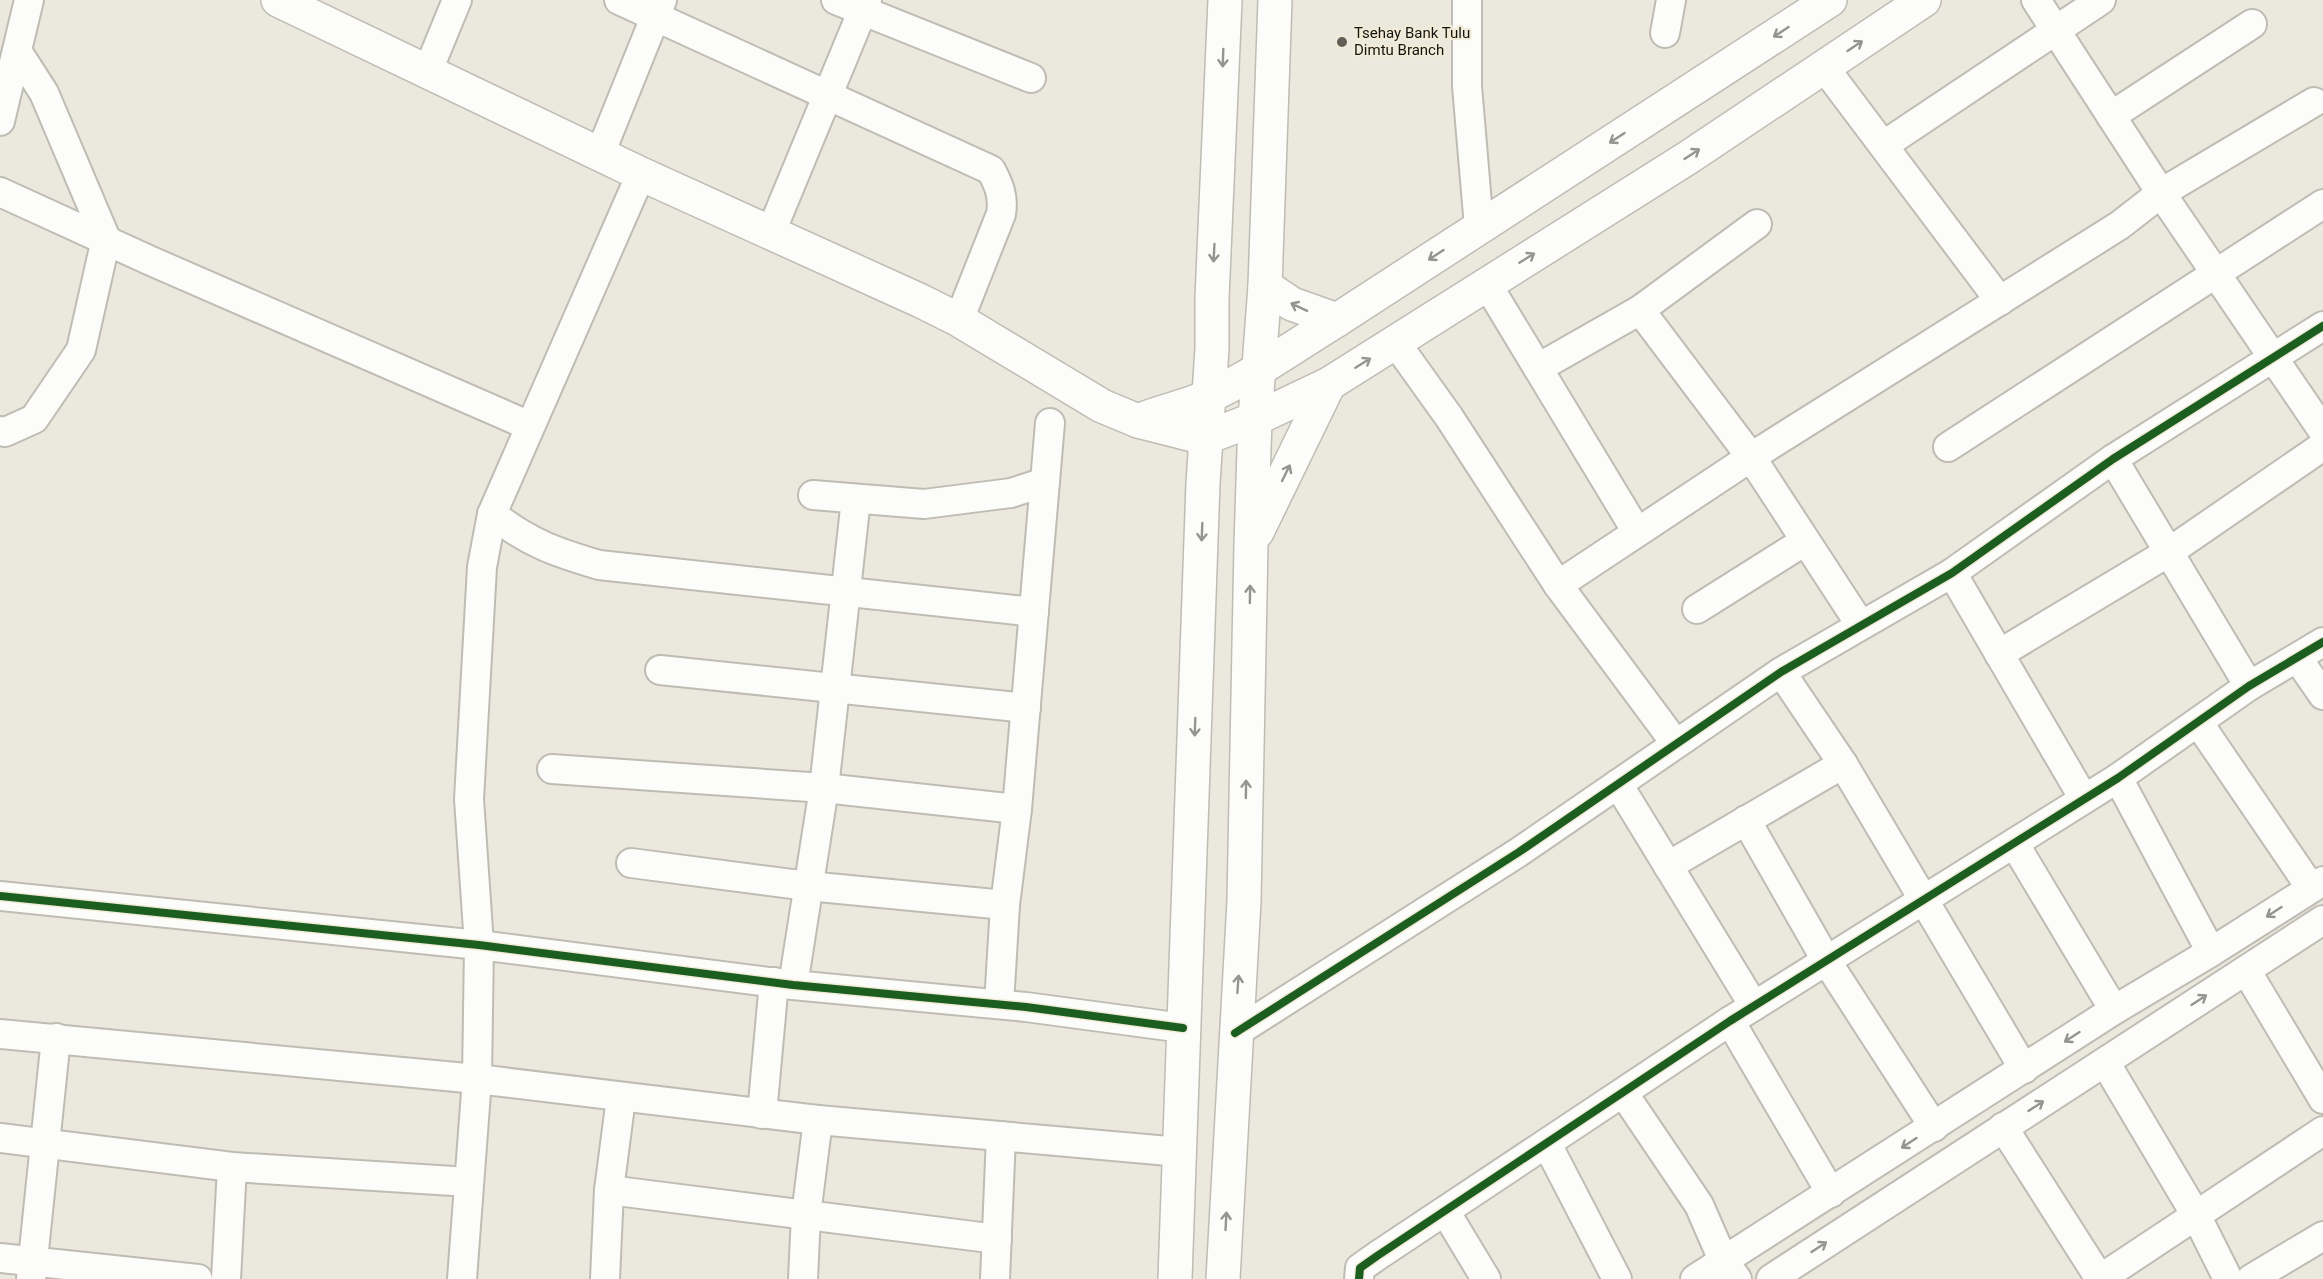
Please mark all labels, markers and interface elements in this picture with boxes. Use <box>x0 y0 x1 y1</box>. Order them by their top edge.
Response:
place label: Tsehay Bank Tulu Dimtu Branch <box>1354 24 1470 59</box>
one-way arrow <box>1773 26 1789 38</box>
marker: Tsehay Bank Tulu Dimtu Branch <box>1335 35 1349 49</box>
one-way arrow <box>1846 40 1862 52</box>
one-way arrow <box>1217 48 1228 68</box>
one-way arrow <box>1609 132 1626 144</box>
one-way arrow <box>1684 148 1701 161</box>
one-way arrow <box>1208 243 1219 263</box>
one-way arrow <box>1427 249 1444 262</box>
one-way arrow <box>1519 252 1536 265</box>
one-way arrow <box>1291 301 1309 313</box>
one-way arrow <box>1354 357 1371 369</box>
one-way arrow <box>1280 464 1292 482</box>
one-way arrow <box>1196 521 1207 541</box>
one-way arrow <box>1244 585 1255 605</box>
one-way arrow <box>1190 716 1201 736</box>
one-way arrow <box>1240 780 1252 800</box>
one-way arrow <box>2266 907 2283 919</box>
one-way arrow <box>1233 974 1244 994</box>
one-way arrow <box>2191 994 2208 1007</box>
one-way arrow <box>2064 1031 2081 1043</box>
one-way arrow <box>2027 1100 2044 1112</box>
one-way arrow <box>1900 1137 1917 1150</box>
one-way arrow <box>1220 1211 1231 1231</box>
one-way arrow <box>1811 1241 1827 1253</box>

